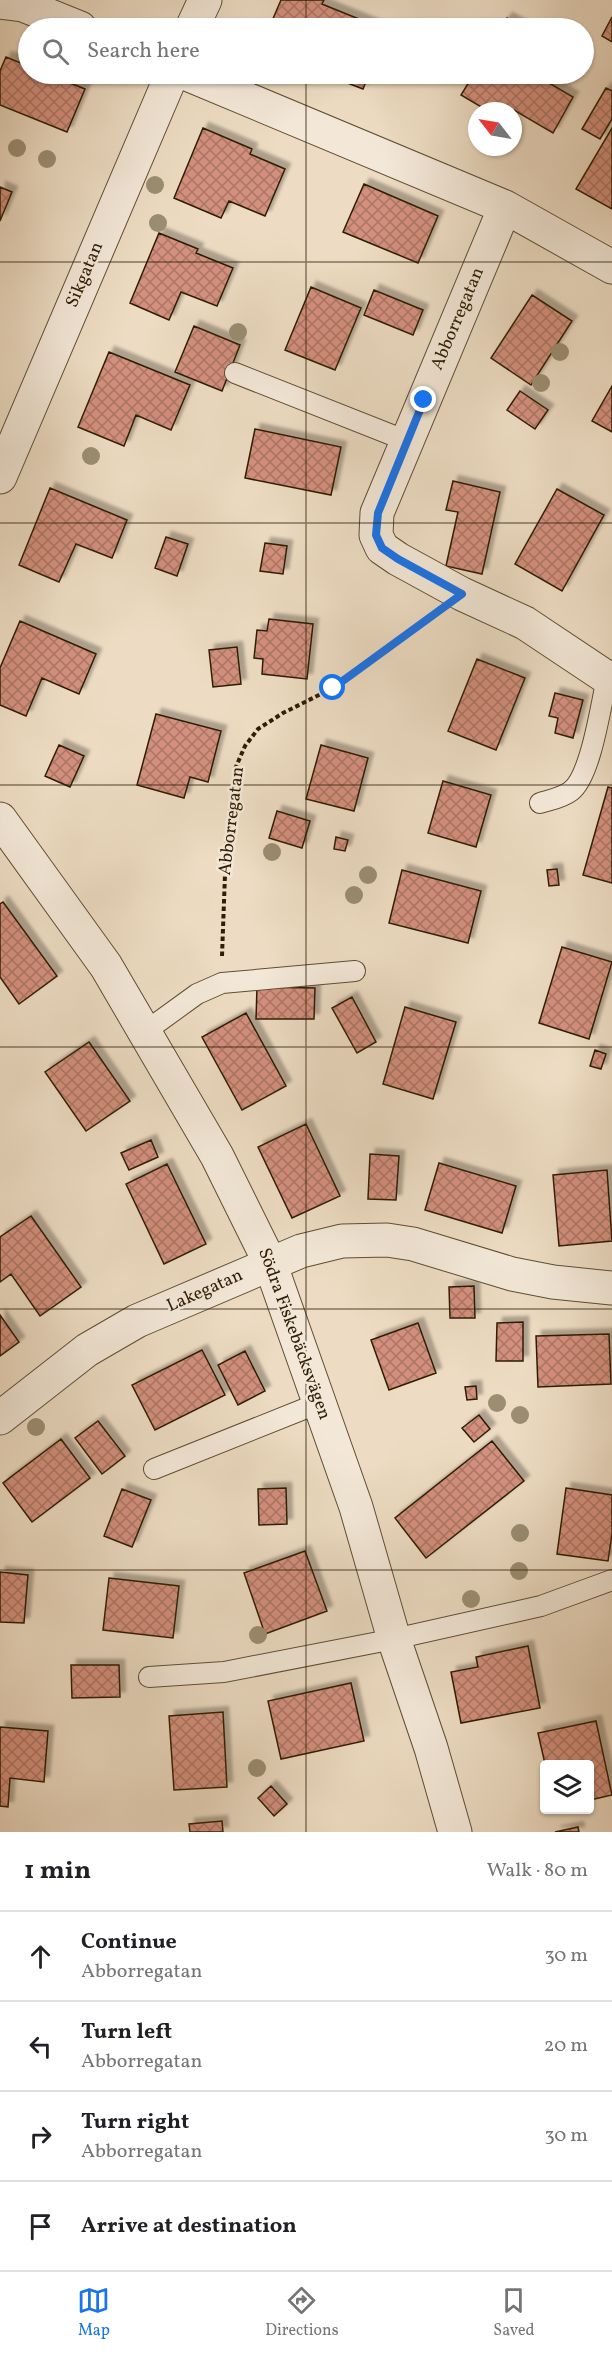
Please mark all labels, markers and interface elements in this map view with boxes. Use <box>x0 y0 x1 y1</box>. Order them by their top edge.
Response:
search box <box>18 18 594 84</box>
icon: search <box>39 35 72 68</box>
text: Search here <box>87 36 200 67</box>
north arrow <box>468 102 522 156</box>
street label: Sikgatan <box>60 238 110 312</box>
street label: Abborregatan <box>425 264 491 374</box>
route end <box>410 386 436 412</box>
route start <box>319 674 345 700</box>
street label: Abborregatan <box>213 765 251 877</box>
street label: Södra Fiskebäcksvägen <box>251 1245 337 1424</box>
street label: Lakegatan <box>163 1263 247 1319</box>
map controls <box>540 1760 594 1814</box>
button: layers <box>540 1760 594 1814</box>
text: 1 min <box>24 1853 91 1889</box>
text: Walk · 80 m <box>487 1857 588 1885</box>
text: Continue <box>81 1927 177 1958</box>
icon: ahead <box>24 1940 57 1973</box>
text: 30 m <box>544 1942 588 1970</box>
text: Abborregatan <box>81 1958 202 1986</box>
text: Turn left <box>81 2017 172 2048</box>
icon: left <box>24 2030 57 2063</box>
text: 20 m <box>544 2032 588 2060</box>
text: Abborregatan <box>81 2048 202 2076</box>
text: Turn right <box>81 2107 189 2138</box>
icon: right <box>24 2120 57 2153</box>
text: 30 m <box>544 2122 588 2150</box>
text: Abborregatan <box>81 2138 202 2166</box>
icon: arrive <box>24 2210 57 2243</box>
text: Arrive at destination <box>81 2211 297 2242</box>
tab: Map <box>77 2284 110 2342</box>
tab: Directions <box>265 2284 339 2342</box>
tab: Saved <box>493 2284 535 2342</box>

